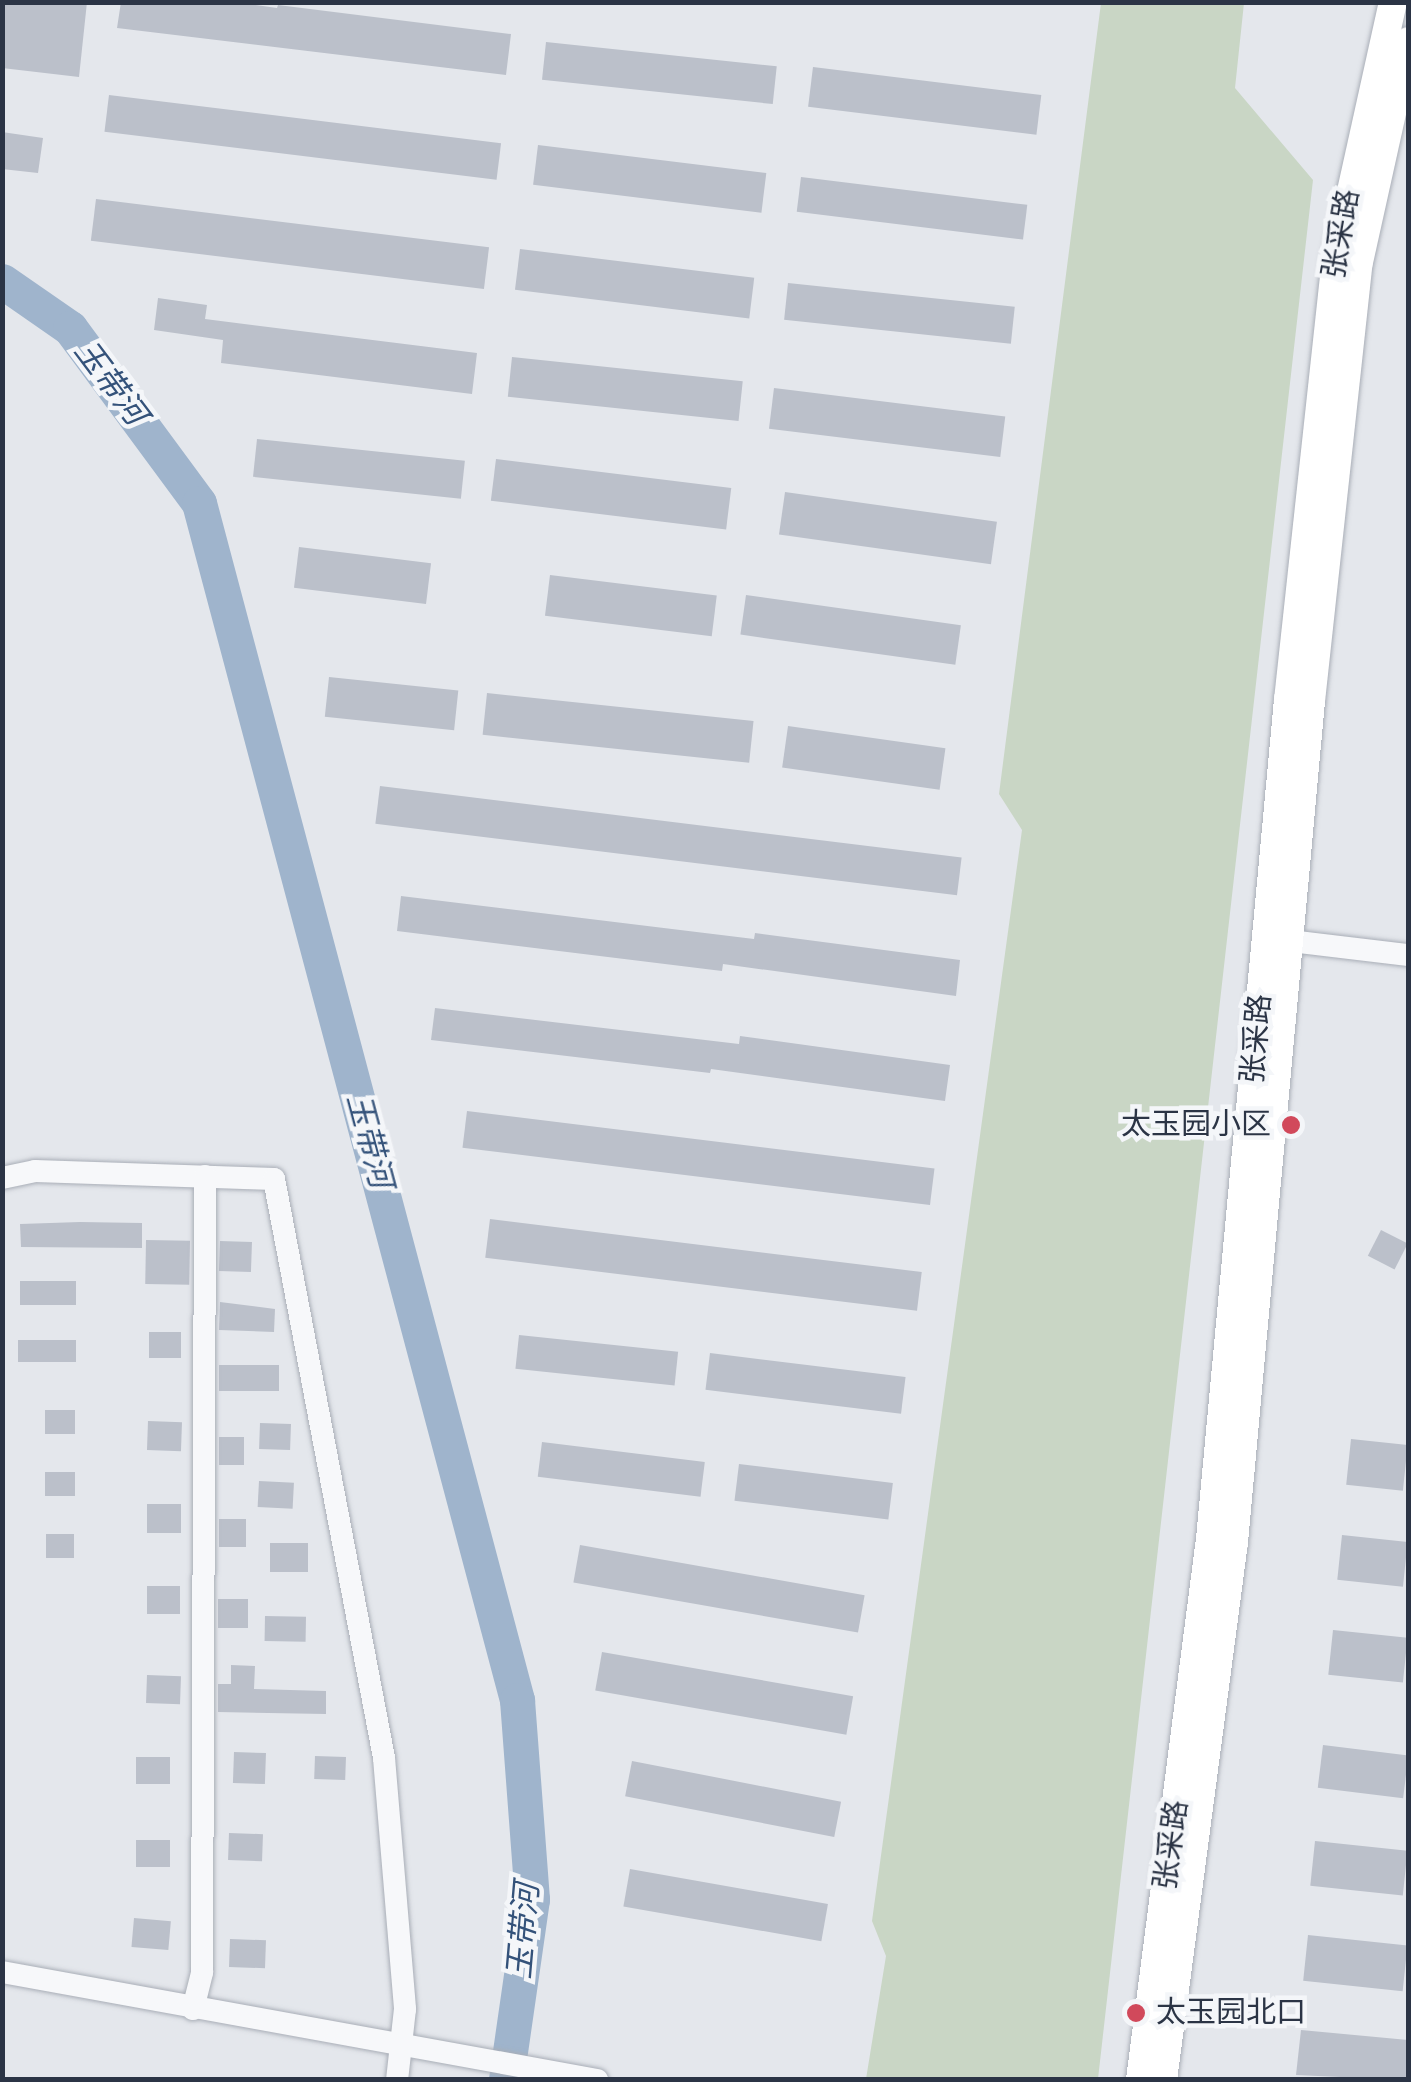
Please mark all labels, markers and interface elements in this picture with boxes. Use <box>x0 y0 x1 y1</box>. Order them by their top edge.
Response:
street label: 张采路 <box>1316 187 1368 281</box>
water label: 玉带河 <box>66 333 154 433</box>
street label: 张采路 <box>1235 993 1279 1085</box>
water label: 玉带河 <box>338 1090 400 1192</box>
place label: 太玉园小区 <box>1121 1107 1271 1143</box>
marker: 太玉园小区 <box>1280 1114 1302 1136</box>
street label: 张采路 <box>1148 1798 1196 1892</box>
water label: 玉带河 <box>501 1882 547 1980</box>
place label: 太玉园北口 <box>1156 1995 1306 2031</box>
marker: 太玉园北口 <box>1125 2002 1147 2024</box>

